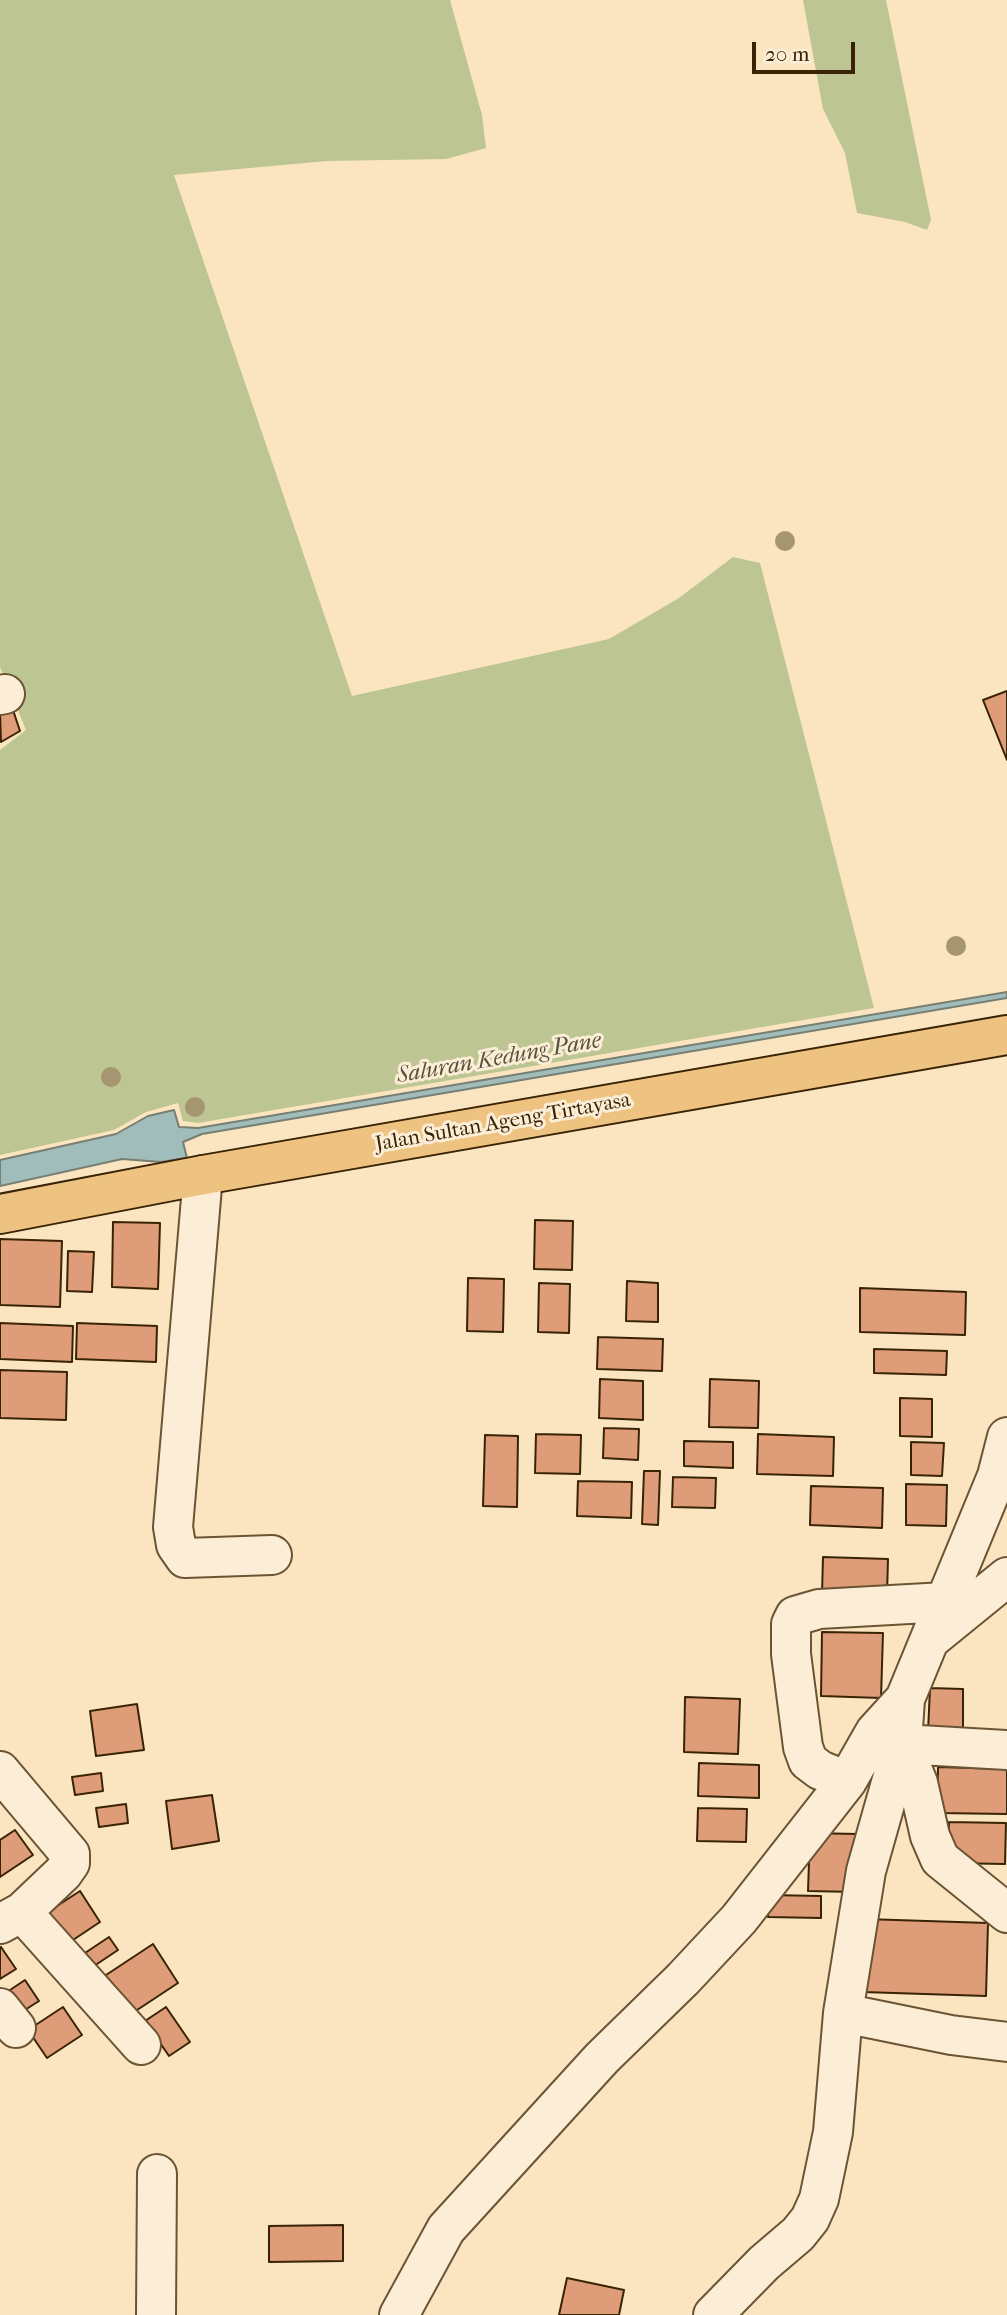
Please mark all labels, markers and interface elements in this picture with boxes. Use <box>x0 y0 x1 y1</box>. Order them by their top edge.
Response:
scale bar <box>755 28 858 72</box>
text: 20 m <box>765 42 809 66</box>
water label: Saluran Kedung Pane <box>395 1027 603 1091</box>
street label: Jalan Sultan Ageng Tirtayasa <box>373 1088 633 1158</box>

